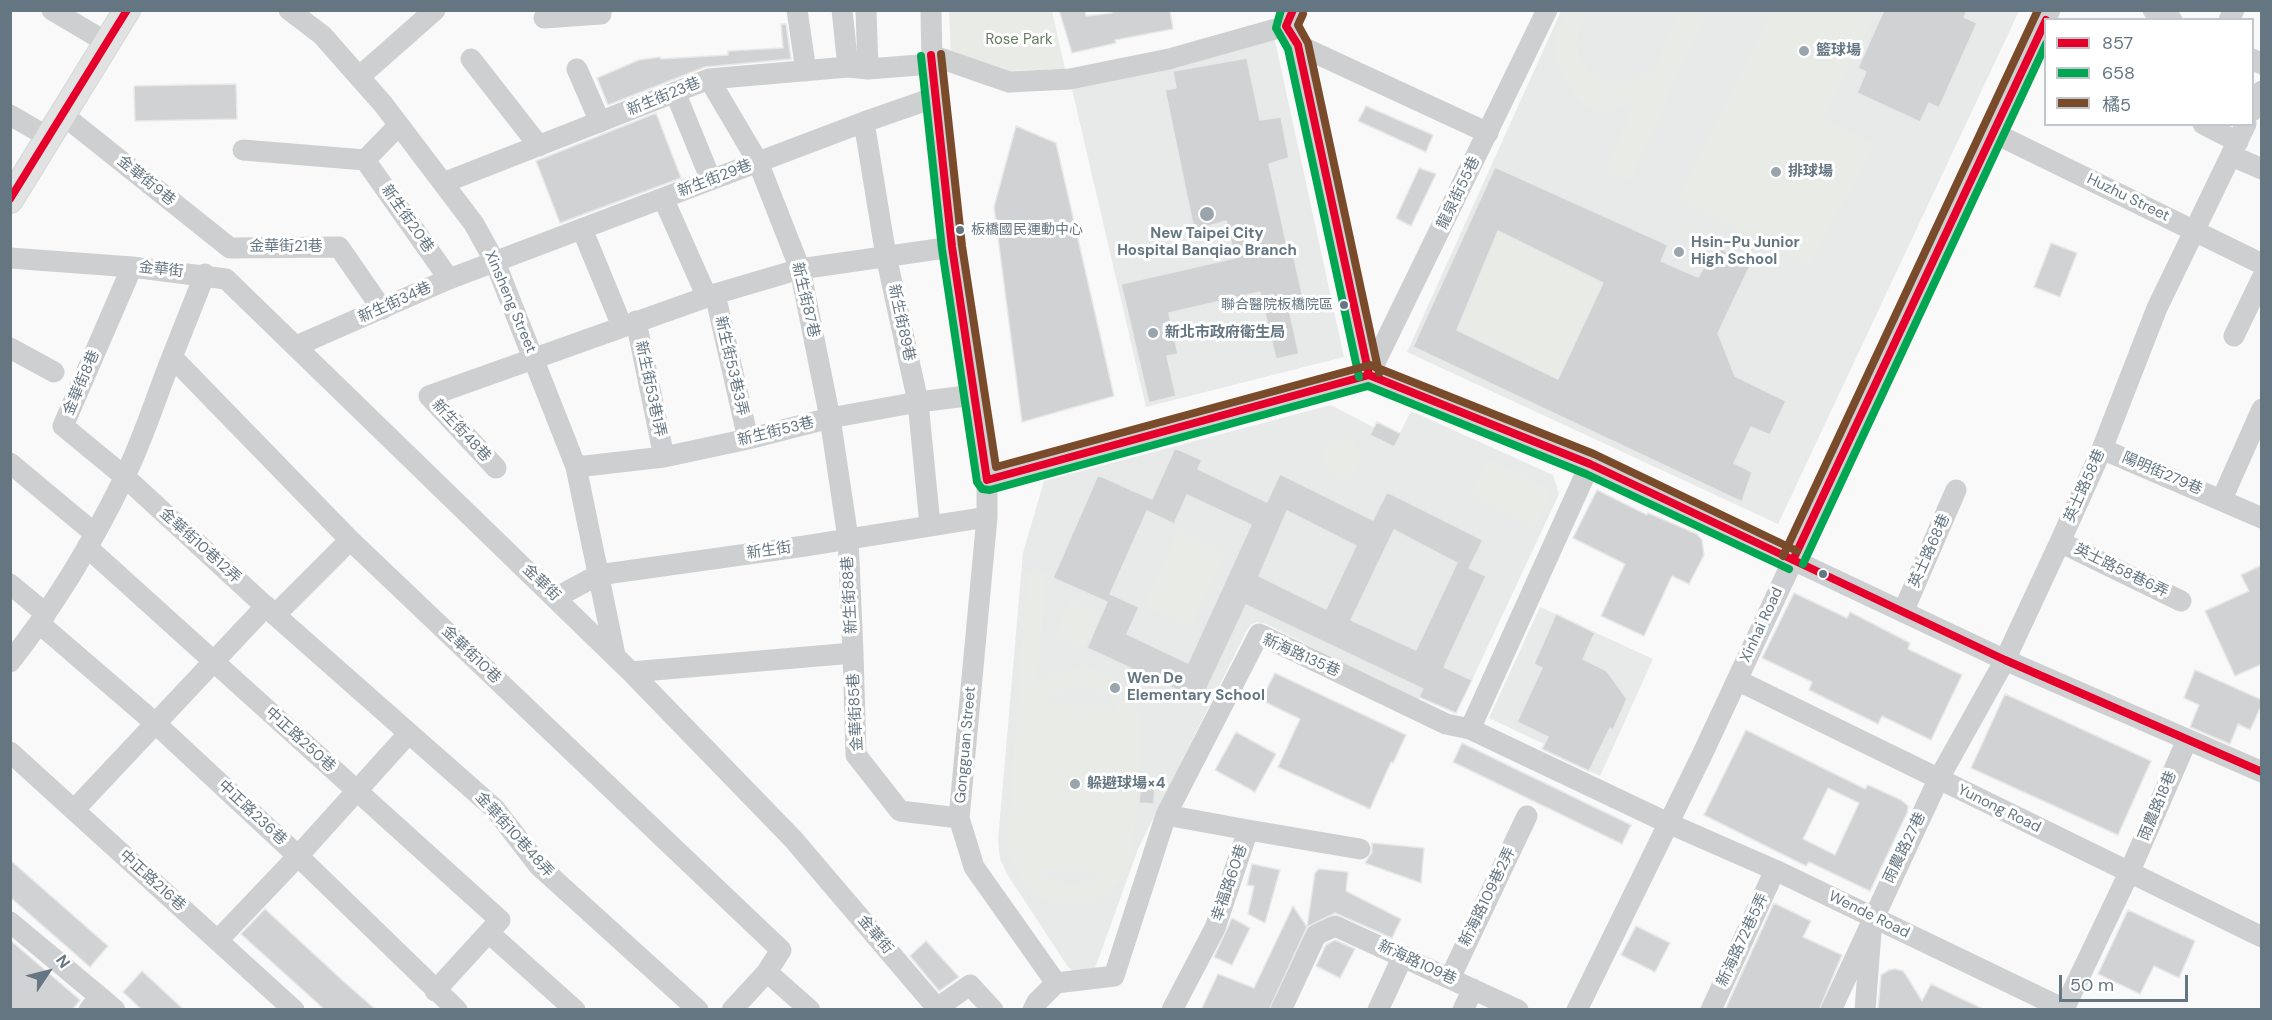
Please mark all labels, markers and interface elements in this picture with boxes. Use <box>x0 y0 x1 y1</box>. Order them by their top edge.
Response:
legend <box>2044 18 2254 126</box>
park label: Rose Park <box>985 31 1053 49</box>
text: 857 <box>2102 31 2133 55</box>
place label: 籃球場 <box>1816 42 1861 60</box>
marker: 籃球場 <box>1797 44 1811 58</box>
text: 658 <box>2102 61 2135 85</box>
street label: 新生街23巷 <box>625 74 703 120</box>
text: 橘5 <box>2102 93 2131 117</box>
street label: 金華街9巷 <box>113 152 179 210</box>
street label: 龍泉街55巷 <box>1434 154 1484 232</box>
street label: 新生街29巷 <box>675 157 755 201</box>
place label: 排球場 <box>1788 163 1833 181</box>
marker: 排球場 <box>1769 165 1783 179</box>
street label: Huzhu Street <box>2084 170 2172 226</box>
street label: 新生街20巷 <box>377 182 437 256</box>
marker: New Taipei City Hospital Banqiao Branch <box>1198 205 1216 223</box>
place label: 板橋國民運動中心 <box>971 222 1083 238</box>
marker: 板橋國民運動中心 <box>954 224 966 236</box>
place label: New Taipei City Hospital Banqiao Branch <box>1117 225 1297 260</box>
place label: Hsin-Pu Junior High School <box>1691 234 1800 269</box>
street label: 金華街21巷 <box>249 238 323 256</box>
marker: Hsin-Pu Junior High School <box>1672 245 1686 259</box>
street label: Xinsheng Street <box>480 248 540 356</box>
street label: 金華街 <box>138 259 184 281</box>
street label: 新生街87巷 <box>788 261 822 339</box>
street label: 新生街34巷 <box>356 279 434 327</box>
street label: 新生街89巷 <box>884 283 918 363</box>
place label: 聯合醫院板橋院區 <box>1221 297 1333 313</box>
marker: 聯合醫院板橋院區 <box>1338 299 1350 311</box>
street label: 新生街53巷3弄 <box>711 314 751 418</box>
place label: 新北市政府衛生局 <box>1165 324 1285 342</box>
marker: 新北市政府衛生局 <box>1146 326 1160 340</box>
street label: 新生街53巷1弄 <box>631 339 669 439</box>
street label: 金華街8巷 <box>60 348 104 418</box>
street label: 新生街48巷 <box>428 396 494 466</box>
street label: 新生街53巷 <box>736 414 816 450</box>
street label: 英士路58巷 <box>2061 447 2109 525</box>
street label: 陽明街279巷 <box>2119 449 2205 499</box>
street label: 金華街10巷12弄 <box>156 505 244 587</box>
street label: 英士路68巷 <box>1906 511 1954 591</box>
street label: 新生街 <box>745 539 793 563</box>
street label: 英士路58巷6弄 <box>2071 540 2171 602</box>
street label: 新生街88巷 <box>839 555 861 635</box>
street label: 金華街 <box>519 561 563 605</box>
unlabelled marker <box>1817 568 1829 580</box>
street label: Xinhai Road <box>1737 585 1787 665</box>
street label: 金華街10巷 <box>438 622 504 688</box>
street label: 新海路135巷 <box>1260 631 1342 681</box>
place label: Wen De Elementary School <box>1127 670 1265 705</box>
street label: 金華街85巷 <box>845 672 867 752</box>
marker: Wen De Elementary School <box>1108 681 1122 695</box>
street label: Gongguan Street <box>952 686 980 804</box>
street label: 中正路250巷 <box>261 704 339 776</box>
street label: 雨農路18巷 <box>2135 769 2181 843</box>
place label: 躲避球場×4 <box>1087 775 1165 793</box>
street label: 中正路236巷 <box>214 777 290 849</box>
marker: 躲避球場×4 <box>1068 777 1082 791</box>
street label: Yunong Road <box>1954 781 2044 837</box>
street label: 金華街10巷48弄 <box>471 789 557 881</box>
street label: 雨農路27巷 <box>1880 810 1930 886</box>
street label: 幸福路60巷 <box>1209 842 1251 924</box>
street label: 新海路109巷2弄 <box>1456 845 1520 949</box>
street label: 中正路216巷 <box>115 847 189 915</box>
street label: Wende Road <box>1826 888 1912 942</box>
street label: 新海路72巷5弄 <box>1714 891 1772 989</box>
street label: 金華街 <box>854 912 896 958</box>
street label: 新海路109巷 <box>1375 937 1459 989</box>
north arrow <box>18 942 78 1002</box>
text: N <box>51 951 75 972</box>
scale bar <box>2062 963 2191 1001</box>
text: 50 m <box>2070 973 2114 997</box>

